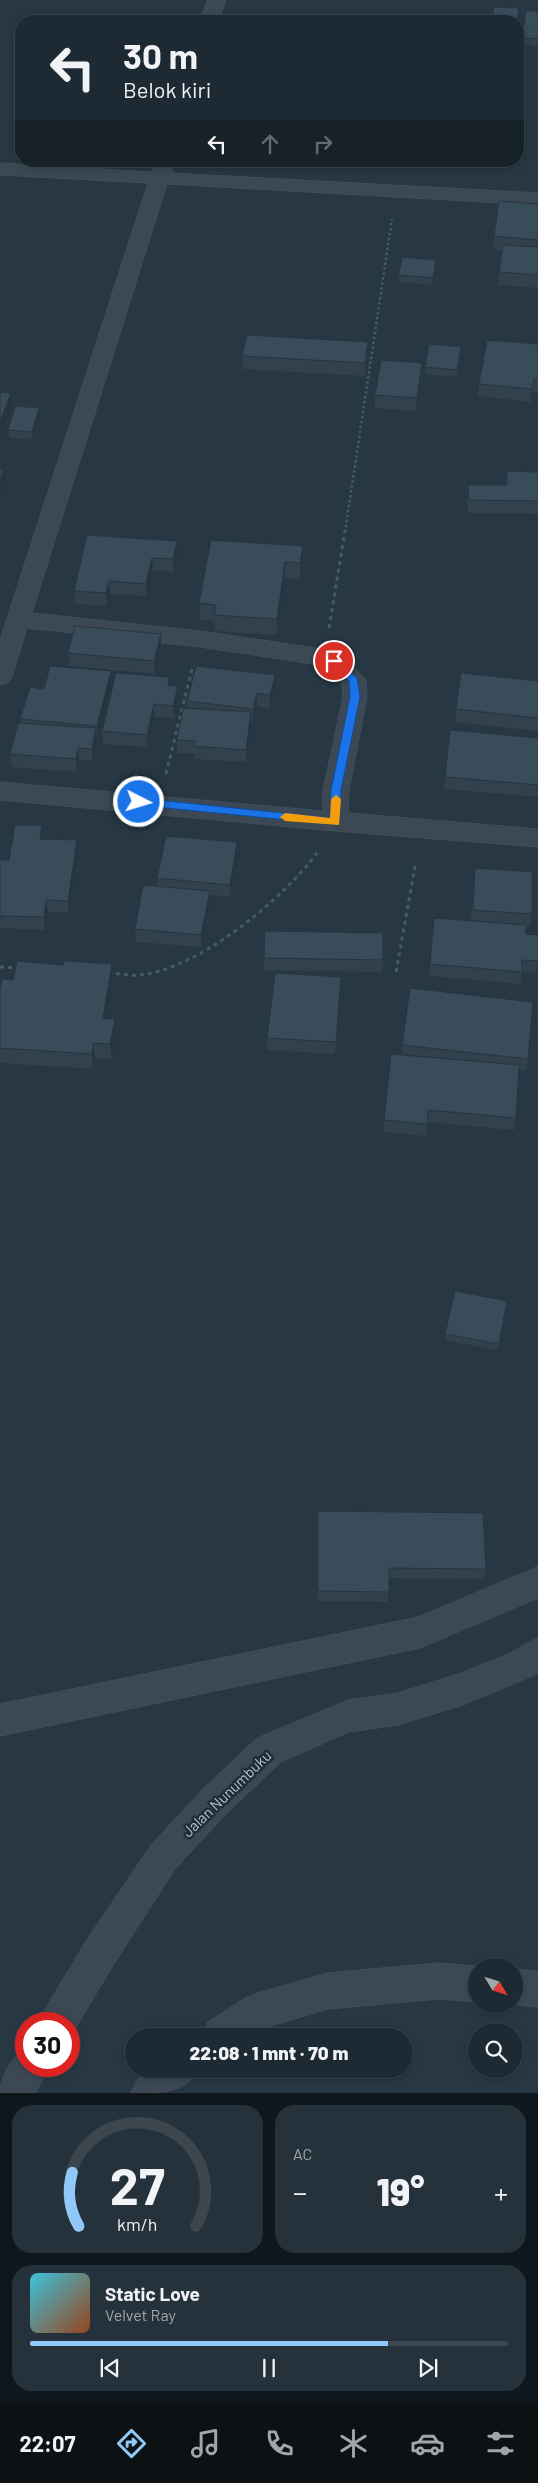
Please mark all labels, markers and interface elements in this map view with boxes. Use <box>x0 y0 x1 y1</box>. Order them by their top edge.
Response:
text: 30 m <box>123 34 198 76</box>
icon: left <box>40 35 105 100</box>
text: Belok kiri <box>123 76 211 102</box>
icon: left <box>203 130 231 158</box>
icon: ahead <box>256 130 284 158</box>
icon: right <box>309 130 337 158</box>
pin <box>313 640 355 682</box>
icon: arrive <box>320 647 348 675</box>
position arrow <box>112 775 164 827</box>
street label: Jalan Nunumbuku <box>178 1746 275 1840</box>
north arrow <box>468 1958 522 2012</box>
map controls <box>468 1958 523 2078</box>
speed limit sign: 30 <box>15 2012 80 2077</box>
button: search <box>468 2023 523 2078</box>
text: 22:08 · 1 mnt · 70 m <box>190 2041 348 2064</box>
text: AC <box>293 2144 312 2163</box>
text: 27 <box>110 2153 165 2215</box>
text: 19° <box>377 2168 425 2214</box>
text: − <box>293 2175 307 2209</box>
text: + <box>494 2175 508 2209</box>
text: km/h <box>117 2213 158 2235</box>
text: Static Love <box>105 2282 200 2305</box>
text: Velvet Ray <box>105 2305 176 2324</box>
icon: previous <box>96 2354 124 2382</box>
icon: pause <box>255 2354 283 2382</box>
icon: next <box>414 2354 442 2382</box>
icon: directions <box>114 2426 149 2461</box>
icon: music <box>188 2426 223 2461</box>
icon: phone <box>262 2426 297 2461</box>
icon: climate <box>336 2426 371 2461</box>
icon: car <box>410 2426 445 2461</box>
icon: filters <box>483 2426 518 2461</box>
text: 22:07 <box>19 2430 76 2456</box>

